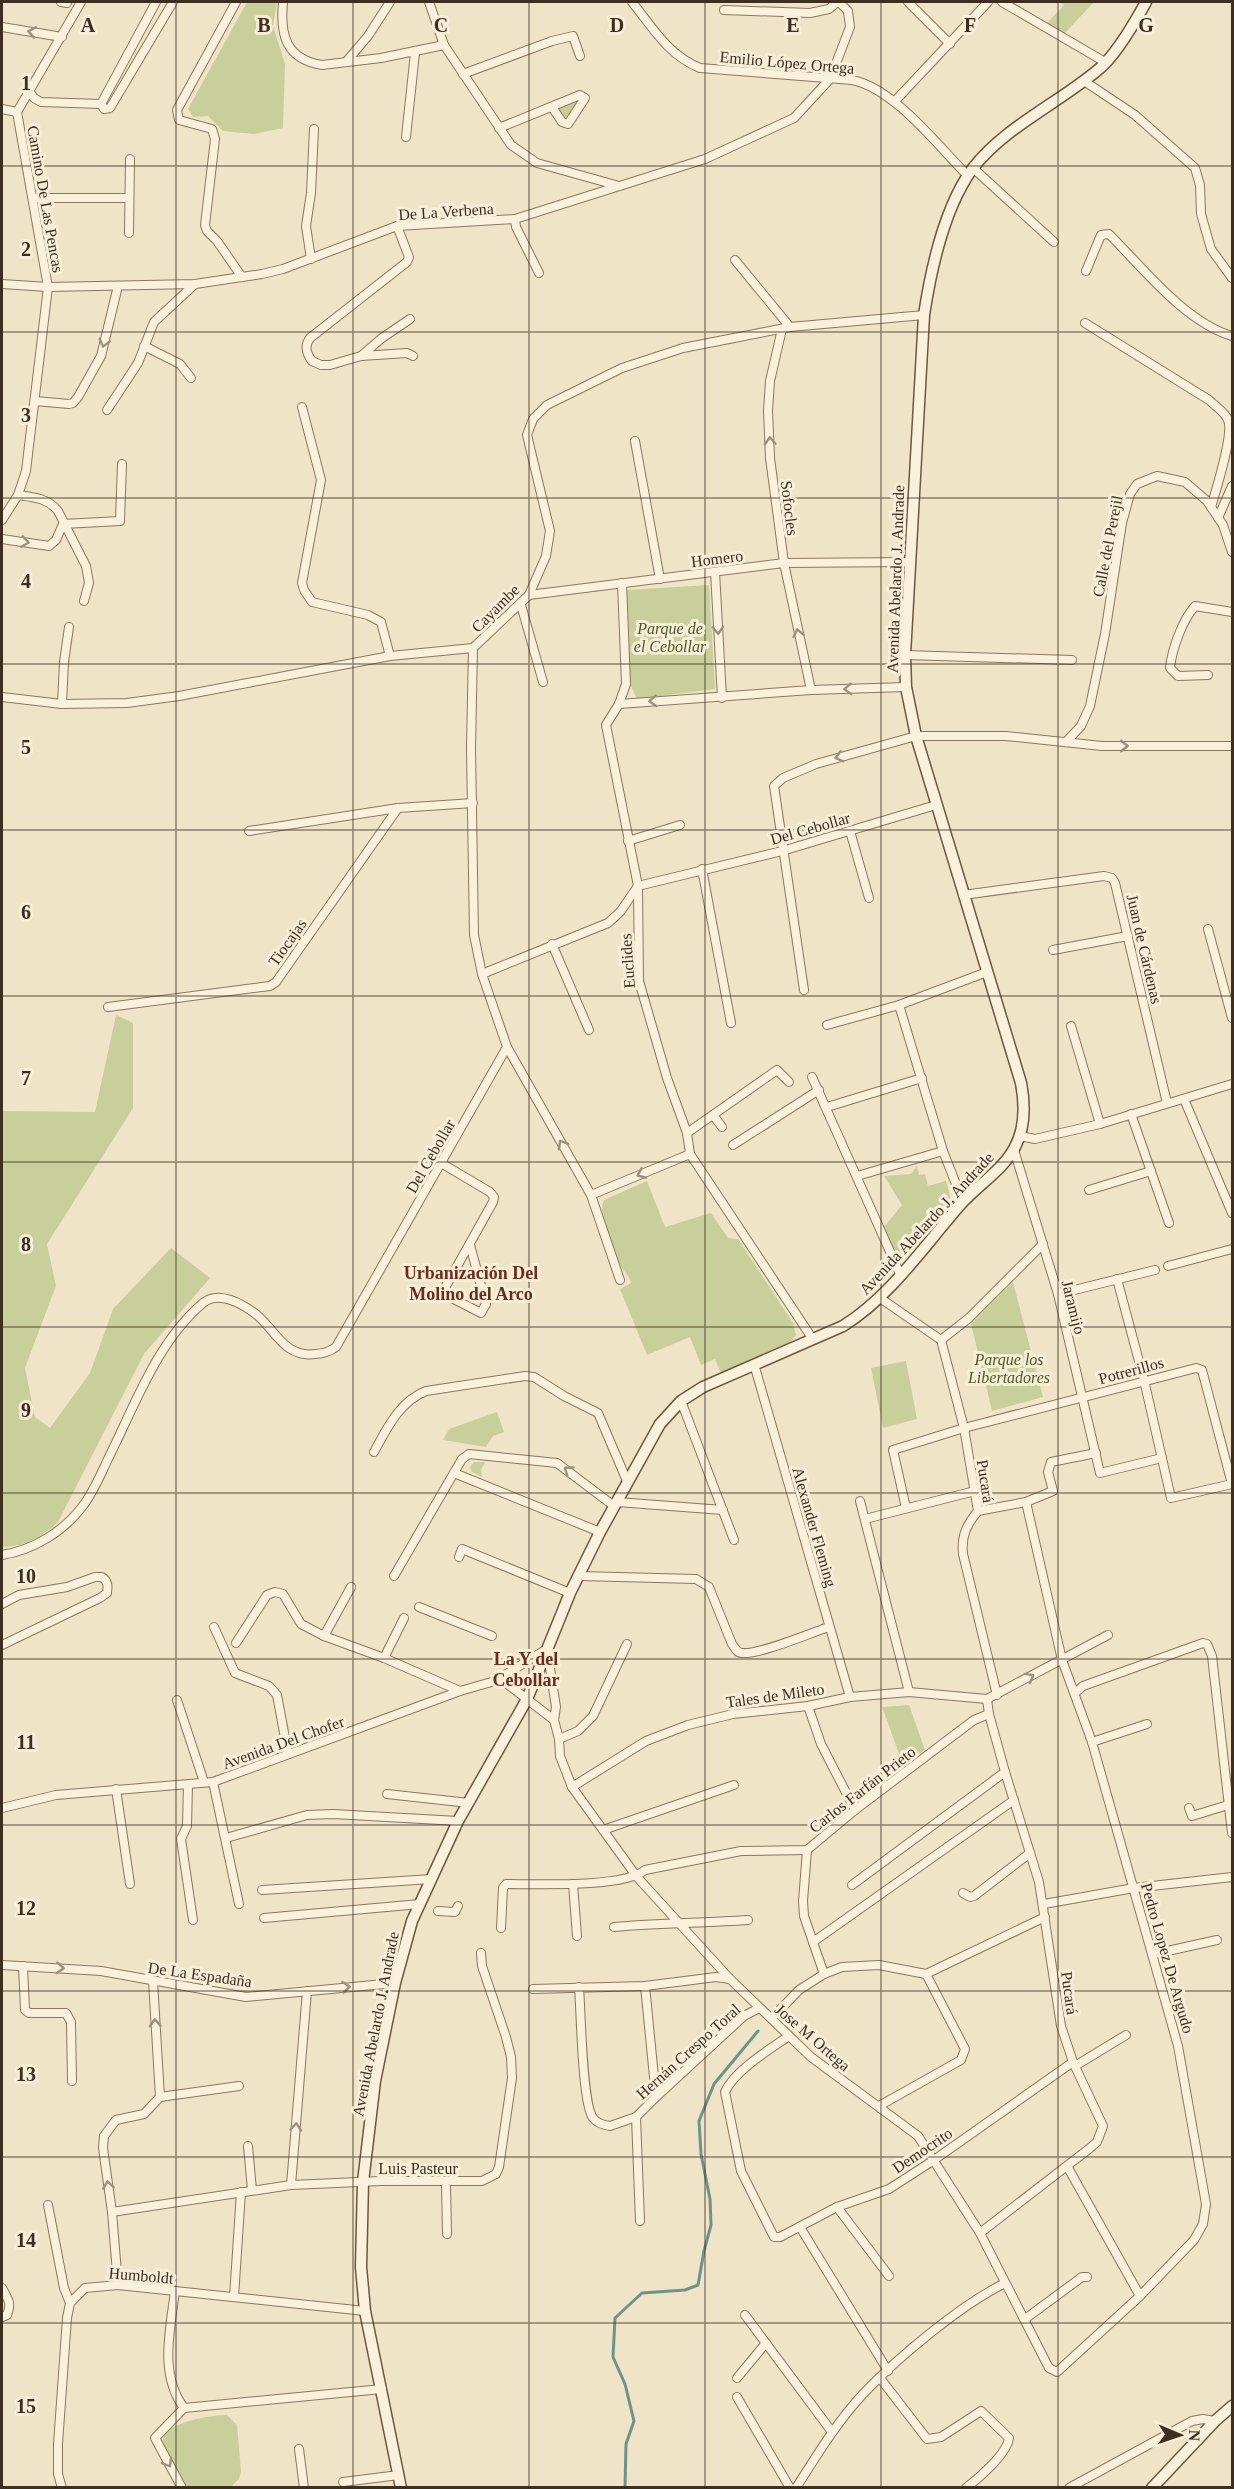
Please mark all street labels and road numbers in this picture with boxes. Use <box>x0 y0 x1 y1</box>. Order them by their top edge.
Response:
street label: Emilio López Ortega <box>719 48 855 78</box>
street label: Camino De Las Pencas <box>24 124 67 274</box>
street label: De La Verbena <box>398 200 494 223</box>
street label: Sofocles <box>778 480 801 536</box>
street label: Avenida Abelardo J. Andrade <box>884 485 907 673</box>
street label: Calle del Perejil <box>1089 493 1127 599</box>
street label: Homero <box>690 547 744 570</box>
street label: Cayambe <box>468 581 523 636</box>
street label: Del Cebollar <box>768 809 853 848</box>
street label: Juan de Cárdenas <box>1124 893 1165 1006</box>
street label: Tiocajas <box>265 915 311 970</box>
street label: Euclides <box>617 933 638 989</box>
street label: Del Cebollar <box>403 1116 459 1196</box>
street label: Avenida Abelardo J. Andrade <box>856 1149 997 1298</box>
street label: Jaramijo <box>1058 1278 1088 1336</box>
street label: Potrerillos <box>1097 1354 1166 1387</box>
street label: Pucará <box>974 1458 997 1504</box>
street label: Alexander Fleming <box>788 1465 840 1589</box>
street label: Tales de Mileto <box>725 1680 825 1711</box>
street label: Avenida Del Chofer <box>220 1712 347 1772</box>
street label: Carlos Farfán Prieto <box>806 1743 919 1836</box>
street label: Pedro Lopez De Argudo <box>1137 1881 1197 2036</box>
street label: Avenida Abelardo J. Andrade <box>349 1930 402 2118</box>
street label: De La Espadaña <box>147 1959 253 1991</box>
street label: Pucará <box>1058 1970 1081 2016</box>
street label: Hernán Crespo Toral <box>633 2000 745 2103</box>
street label: Jose M Ortega <box>771 2000 853 2075</box>
street label: Democrito <box>889 2124 955 2177</box>
street label: Luis Pasteur <box>378 2160 458 2177</box>
street label: Humboldt <box>108 2264 175 2287</box>

